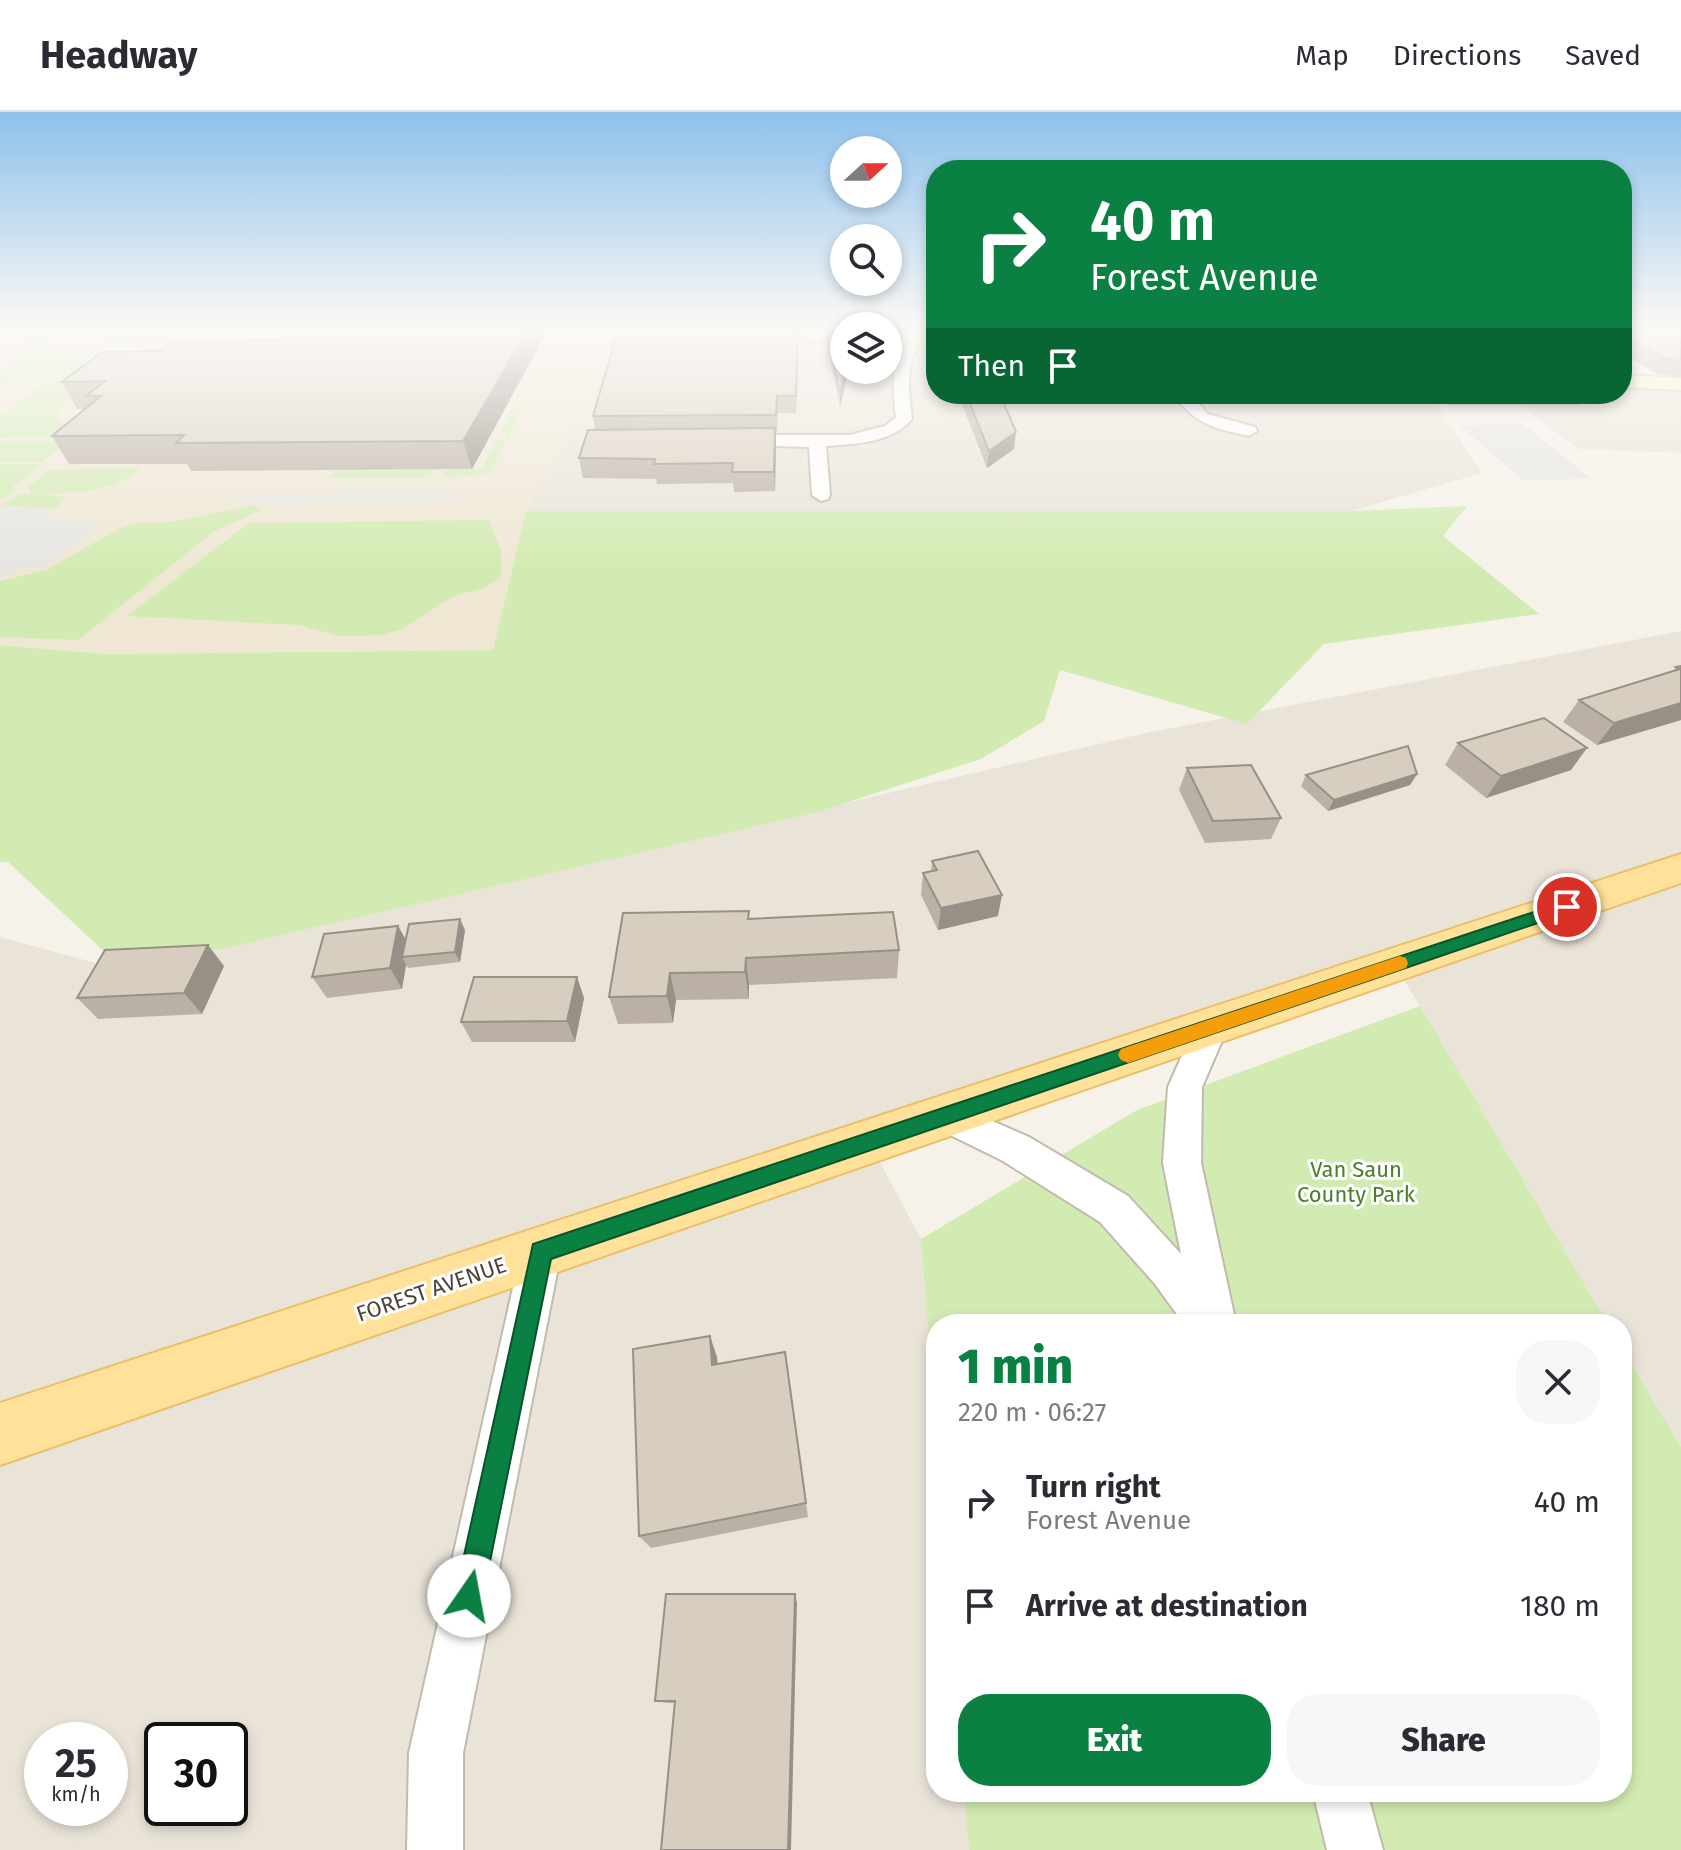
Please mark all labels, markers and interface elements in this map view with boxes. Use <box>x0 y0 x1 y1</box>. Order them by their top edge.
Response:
text: Headway <box>40 32 197 78</box>
text: Map <box>1295 39 1349 72</box>
text: Directions <box>1393 39 1521 72</box>
text: Saved <box>1565 39 1641 72</box>
north arrow <box>830 136 902 208</box>
map controls <box>830 136 902 384</box>
text: 40 m <box>1090 188 1215 255</box>
icon: right <box>958 192 1062 296</box>
button: search <box>830 224 902 296</box>
text: Forest Avenue <box>1090 256 1319 300</box>
button: layers <box>830 312 902 384</box>
icon: arrive <box>1041 344 1085 388</box>
text: Then <box>958 348 1025 384</box>
pin <box>1533 873 1601 941</box>
icon: arrive <box>1545 885 1589 929</box>
park label: Van Saun County Park <box>1297 1156 1416 1208</box>
street label: FOREST AVENUE <box>353 1251 510 1328</box>
text: 1 min <box>958 1338 1073 1396</box>
button: close <box>1516 1340 1600 1424</box>
text: 220 m · 06:27 <box>958 1397 1106 1428</box>
text: Turn right <box>1026 1469 1161 1505</box>
icon: right <box>958 1480 1002 1524</box>
text: 40 m <box>1534 1484 1600 1520</box>
text: Forest Avenue <box>1026 1505 1191 1536</box>
position arrow <box>427 1554 511 1638</box>
icon: arrive <box>958 1584 1002 1628</box>
text: Arrive at destination <box>1026 1588 1308 1624</box>
text: 180 m <box>1520 1588 1600 1624</box>
button: Exit <box>958 1694 1271 1786</box>
button: Share <box>1287 1694 1600 1786</box>
speed limit sign: 30 <box>144 1722 248 1826</box>
text: 25 <box>55 1740 97 1788</box>
text: km/h <box>51 1782 101 1806</box>

